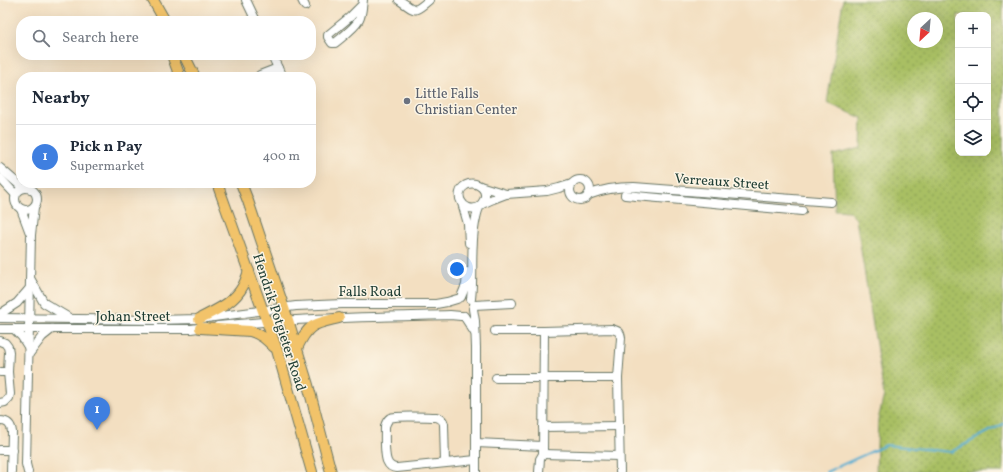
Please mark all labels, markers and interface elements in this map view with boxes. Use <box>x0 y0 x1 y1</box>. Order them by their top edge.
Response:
north arrow <box>907 12 943 48</box>
map controls <box>955 12 991 156</box>
button: + <box>955 12 991 48</box>
search box <box>16 16 316 60</box>
icon: search <box>30 27 52 49</box>
text: Search here <box>62 28 139 49</box>
button: − <box>955 48 991 84</box>
button: locate <box>955 84 991 120</box>
place label: Little Falls Christian Center <box>415 85 517 120</box>
text: Nearby <box>32 87 90 110</box>
marker: Little Falls Christian Center <box>402 96 412 106</box>
button: layers <box>955 120 991 156</box>
text: Pick n Pay <box>70 137 142 158</box>
text: 1 <box>42 148 48 166</box>
text: 400 m <box>263 148 300 166</box>
text: Supermarket <box>70 158 145 176</box>
street label: Verreaux Street <box>674 170 770 195</box>
street label: Hendrik Potgieter Road <box>247 251 310 394</box>
your location <box>447 259 467 279</box>
street label: Falls Road <box>339 283 402 302</box>
street label: Johan Street <box>95 308 171 327</box>
pin: 1 <box>84 397 110 430</box>

